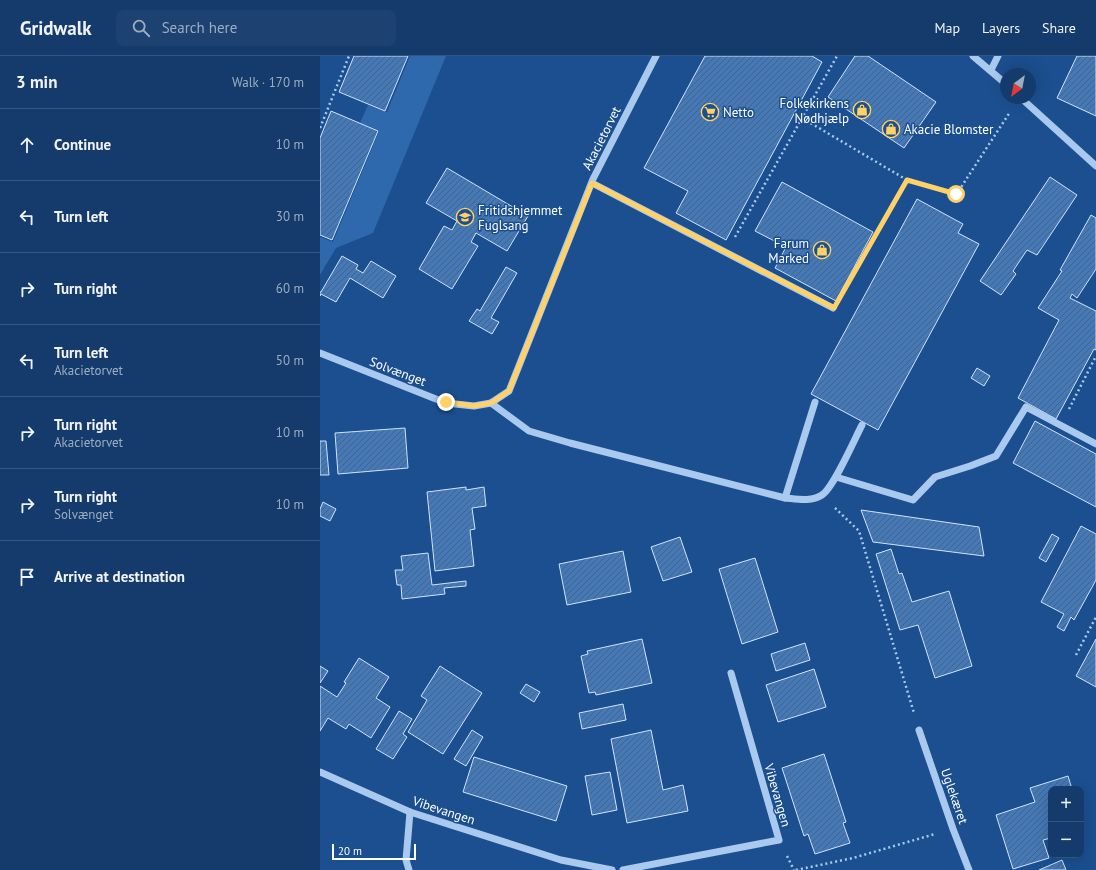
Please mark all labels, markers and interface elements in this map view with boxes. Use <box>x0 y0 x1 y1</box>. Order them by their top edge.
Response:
search box <box>116 10 396 46</box>
text: Gridwalk <box>20 16 92 40</box>
icon: search <box>130 17 152 39</box>
text: Search here <box>162 18 237 37</box>
text: Map <box>934 19 960 37</box>
text: Layers <box>982 19 1020 37</box>
text: Share <box>1042 19 1076 37</box>
north arrow <box>1000 68 1036 104</box>
text: 3 min <box>16 71 57 93</box>
text: Walk · 170 m <box>232 74 304 91</box>
place label: Folkekirkens Nødhjælp <box>779 95 849 127</box>
shop icon: Folkekirkens Nødhjælp <box>852 100 872 120</box>
supermarket icon: Netto <box>700 102 720 122</box>
street label: Akacietorvet <box>578 103 625 173</box>
place label: Netto <box>723 104 754 121</box>
shop icon: Akacie Blomster <box>881 119 901 139</box>
place label: Akacie Blomster <box>904 121 994 138</box>
icon: ahead <box>16 134 38 156</box>
text: Continue <box>54 135 111 154</box>
text: 10 m <box>276 136 304 153</box>
route start <box>947 185 965 203</box>
place label: Fritidshjemmet Fuglsang <box>478 202 563 234</box>
icon: left <box>16 206 38 228</box>
text: Turn left <box>54 207 108 226</box>
school or university icon: Fritidshjemmet Fuglsang <box>455 207 475 227</box>
text: 30 m <box>276 208 304 225</box>
place label: Farum Marked <box>768 235 809 267</box>
shop icon: Farum Marked <box>812 240 832 260</box>
icon: right <box>16 278 38 300</box>
text: Turn right <box>54 279 117 298</box>
text: 60 m <box>276 280 304 297</box>
text: Turn left <box>54 343 108 362</box>
icon: left <box>16 350 38 372</box>
text: 50 m <box>276 352 304 369</box>
street label: Solvænget <box>367 353 429 390</box>
text: Akacietorvet <box>54 362 123 379</box>
route end <box>437 393 455 411</box>
text: Turn right <box>54 415 117 434</box>
icon: right <box>16 422 38 444</box>
text: 10 m <box>276 424 304 441</box>
text: Akacietorvet <box>54 434 123 451</box>
text: Turn right <box>54 487 117 506</box>
icon: right <box>16 494 38 516</box>
text: 10 m <box>276 496 304 513</box>
text: Solvænget <box>54 506 113 523</box>
icon: arrive <box>16 566 38 588</box>
text: Arrive at destination <box>54 567 185 586</box>
street label: Vibevangen <box>760 761 795 829</box>
street label: Uglekæret <box>937 766 972 827</box>
map controls <box>1048 786 1084 858</box>
button: + <box>1048 786 1084 822</box>
street label: Vibevangen <box>409 792 477 829</box>
button: − <box>1048 822 1084 858</box>
scale bar <box>332 842 416 861</box>
text: 20 m <box>338 844 362 858</box>

